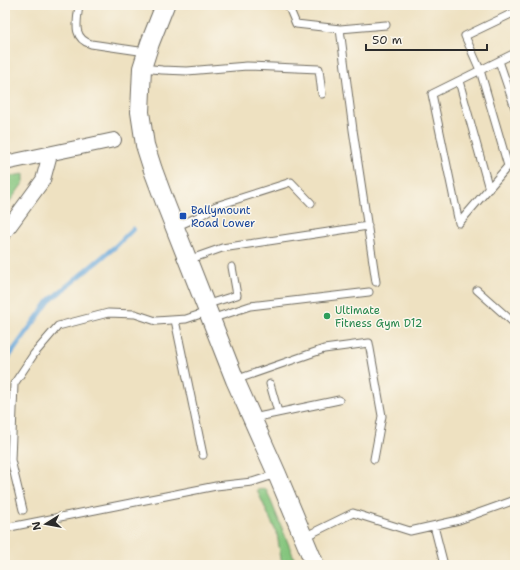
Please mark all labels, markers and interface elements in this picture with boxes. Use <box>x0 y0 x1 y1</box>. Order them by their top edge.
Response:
scale bar <box>366 26 487 52</box>
text: 50 m <box>372 32 402 48</box>
place label: Ballymount Road Lower <box>191 203 255 231</box>
marker: Ballymount Road Lower <box>178 211 188 221</box>
place label: Ultimate Fitness Gym D12 <box>335 303 422 331</box>
marker: Ultimate Fitness Gym D12 <box>322 311 332 321</box>
north arrow <box>26 504 66 544</box>
text: N <box>28 520 45 532</box>

